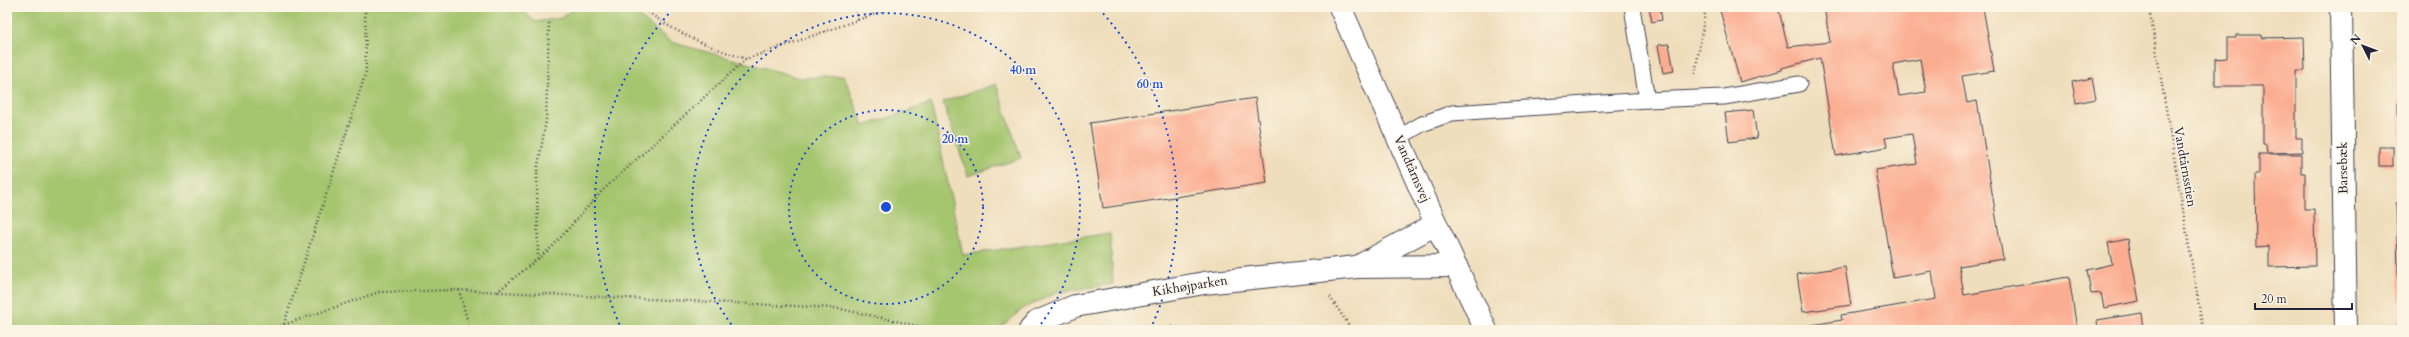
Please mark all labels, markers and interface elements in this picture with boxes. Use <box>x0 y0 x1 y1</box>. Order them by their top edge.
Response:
north arrow <box>2343 26 2383 66</box>
text: N <box>2347 31 2365 48</box>
text: 40 m <box>1010 62 1037 78</box>
text: 60 m <box>1137 76 1164 92</box>
street label: Vandtårnsstien <box>2169 126 2201 209</box>
text: 20 m <box>942 131 969 147</box>
street label: Vandtårnsvej <box>1389 133 1435 205</box>
street label: Barsebæk <box>2334 142 2352 194</box>
centre of rings <box>879 200 893 214</box>
street label: Kikhøjparken <box>1151 271 1230 301</box>
scale bar <box>2255 285 2352 311</box>
text: 20 m <box>2261 291 2288 307</box>

